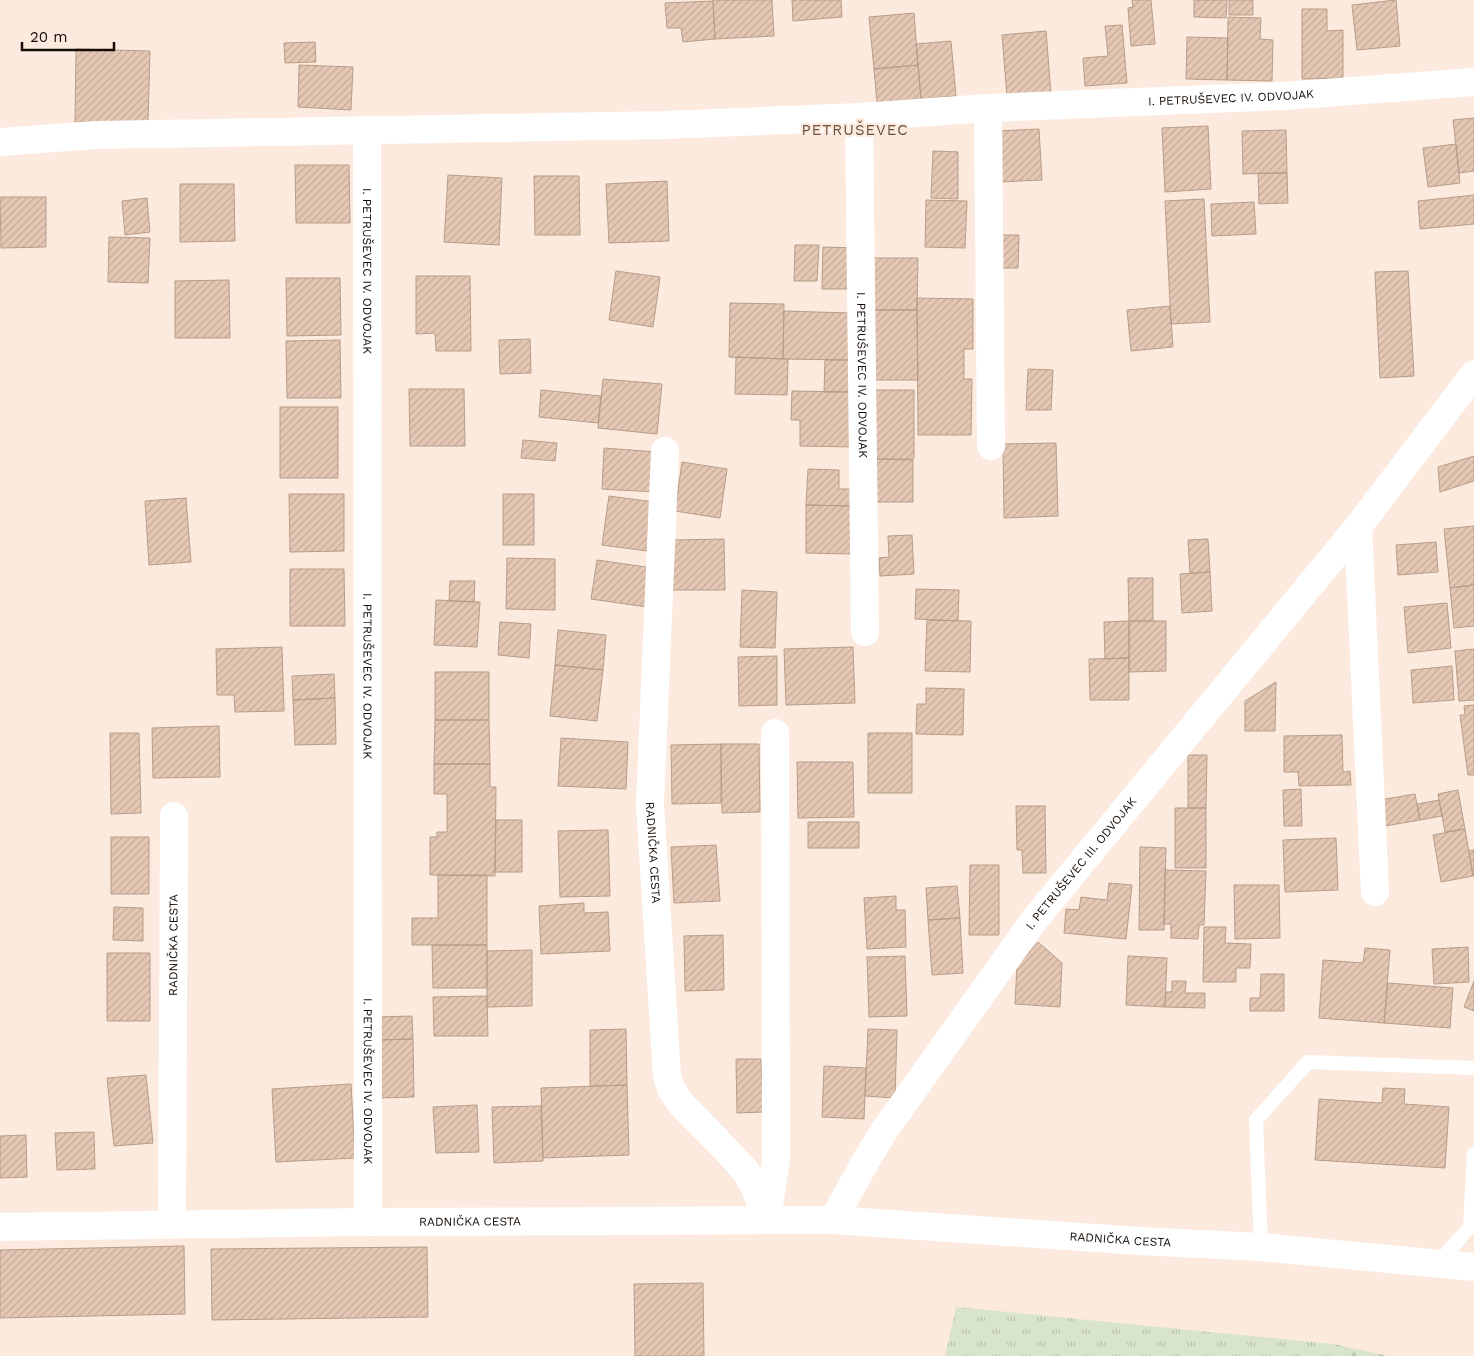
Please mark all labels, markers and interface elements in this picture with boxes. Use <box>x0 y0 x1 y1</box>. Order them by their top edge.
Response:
scale bar <box>22 20 115 52</box>
text: 20 m <box>30 28 68 46</box>
street label: I. PETRUŠEVEC IV. ODVOJAK <box>1148 87 1315 109</box>
district label: PETRUŠEVEC <box>802 120 908 139</box>
street label: I. PETRUŠEVEC IV. ODVOJAK <box>360 188 374 354</box>
street label: I. PETRUŠEVEC IV. ODVOJAK <box>854 292 870 458</box>
street label: I. PETRUŠEVEC IV. ODVOJAK <box>360 593 375 759</box>
street label: I. PETRUŠEVEC III. ODVOJAK <box>1023 794 1139 932</box>
street label: RADNIČKA CESTA <box>643 801 663 904</box>
street label: RADNIČKA CESTA <box>166 894 181 996</box>
street label: I. PETRUŠEVEC IV. ODVOJAK <box>361 998 375 1164</box>
street label: RADNIČKA CESTA <box>419 1214 521 1229</box>
street label: RADNIČKA CESTA <box>1069 1229 1172 1250</box>

